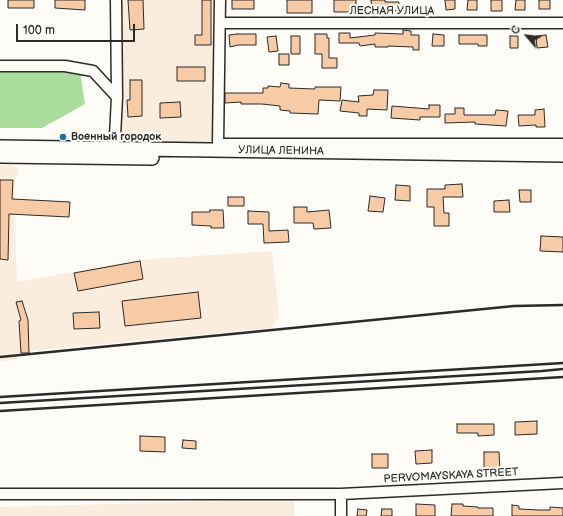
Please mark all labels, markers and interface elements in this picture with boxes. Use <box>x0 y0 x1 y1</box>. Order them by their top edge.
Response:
street label: ЛЕСНАЯ УЛИЦА <box>350 4 434 18</box>
scale bar <box>18 16 137 42</box>
north arrow <box>507 16 547 56</box>
text: 100 m <box>23 23 55 38</box>
text: С <box>508 24 523 37</box>
place label: Военный городок <box>71 130 161 144</box>
marker: Военный городок <box>58 132 68 142</box>
street label: УЛИЦА ЛЕНИНА <box>238 144 324 158</box>
street label: PERVOMAYSKAYA STREET <box>383 466 519 486</box>

